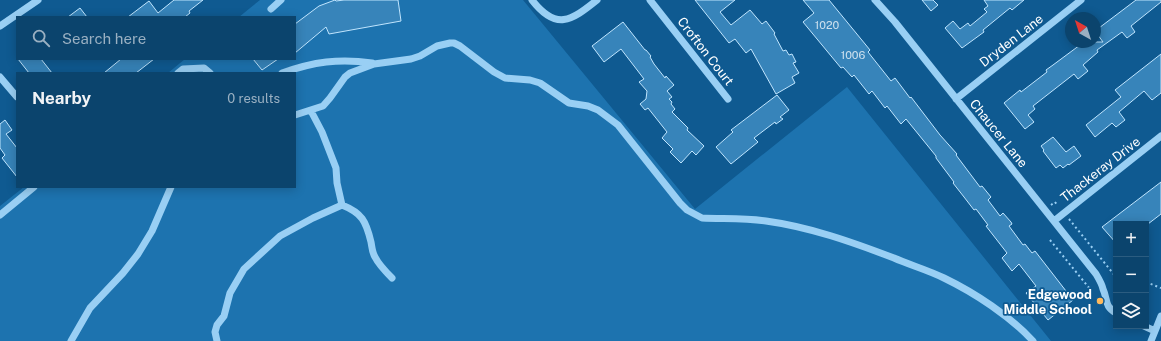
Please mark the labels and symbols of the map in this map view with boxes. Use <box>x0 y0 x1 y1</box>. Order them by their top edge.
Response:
street label: Dryden Lane <box>977 11 1046 70</box>
north arrow <box>1065 12 1101 48</box>
street label: Crofton Court <box>674 14 737 88</box>
house number: 1020 <box>815 19 840 31</box>
house number: 1006 <box>841 49 865 61</box>
street label: Chaucer Lane <box>967 96 1031 170</box>
street label: Thackeray Drive <box>1058 134 1143 205</box>
place label: Edgewood Middle School <box>1004 287 1092 317</box>
marker: Edgewood Middle School <box>1095 296 1105 306</box>

